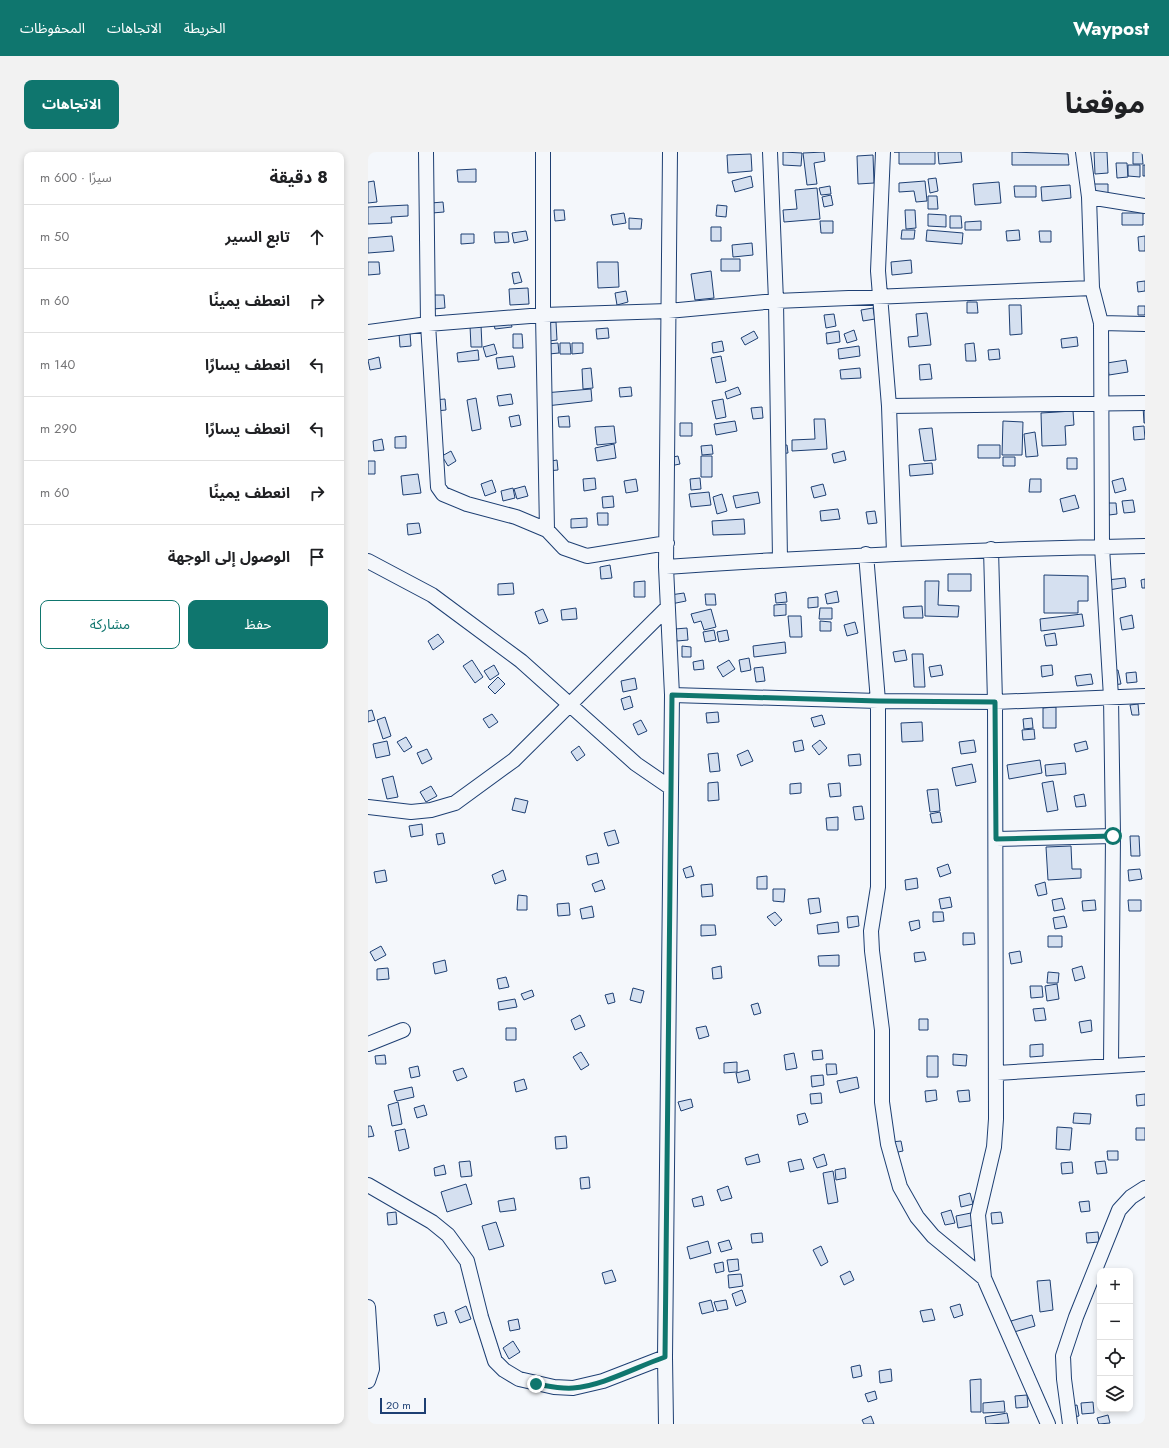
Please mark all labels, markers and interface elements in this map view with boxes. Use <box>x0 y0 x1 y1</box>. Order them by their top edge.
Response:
text: Waypost <box>1073 15 1149 42</box>
text: المحفوظات <box>20 18 85 38</box>
text: الاتجاهات <box>107 18 162 38</box>
text: الخريطة <box>184 18 226 38</box>
button: الاتجاهات <box>24 80 119 129</box>
text: موقعنا <box>1065 83 1145 124</box>
text: 8 دقيقة <box>269 165 328 189</box>
text: سيرًا · 600 m <box>40 168 112 187</box>
text: تابع السير <box>225 226 290 248</box>
icon: ahead <box>306 226 328 248</box>
text: 50 m <box>40 227 69 246</box>
text: انعطف يمينًا <box>209 290 290 312</box>
icon: right <box>306 290 328 312</box>
text: 60 m <box>40 291 69 310</box>
text: انعطف يسارًا <box>205 354 290 376</box>
icon: left <box>306 354 328 376</box>
text: 140 m <box>40 355 75 374</box>
text: انعطف يسارًا <box>205 418 290 440</box>
icon: left <box>306 418 328 440</box>
text: 290 m <box>40 419 77 438</box>
text: انعطف يمينًا <box>209 482 290 504</box>
icon: right <box>306 482 328 504</box>
text: 60 m <box>40 483 69 502</box>
text: الوصول إلى الوجهة <box>168 546 290 568</box>
icon: arrive <box>306 546 328 568</box>
button: مشاركة <box>40 600 180 649</box>
button: حفظ <box>188 600 328 649</box>
route start <box>1104 827 1122 845</box>
map controls <box>1097 1268 1133 1412</box>
button: + <box>1097 1268 1133 1304</box>
button: − <box>1097 1304 1133 1340</box>
button: locate <box>1097 1340 1133 1376</box>
route end <box>527 1375 545 1393</box>
button: layers <box>1097 1376 1133 1412</box>
scale bar <box>380 1396 426 1415</box>
text: 20 m <box>386 1397 411 1413</box>

